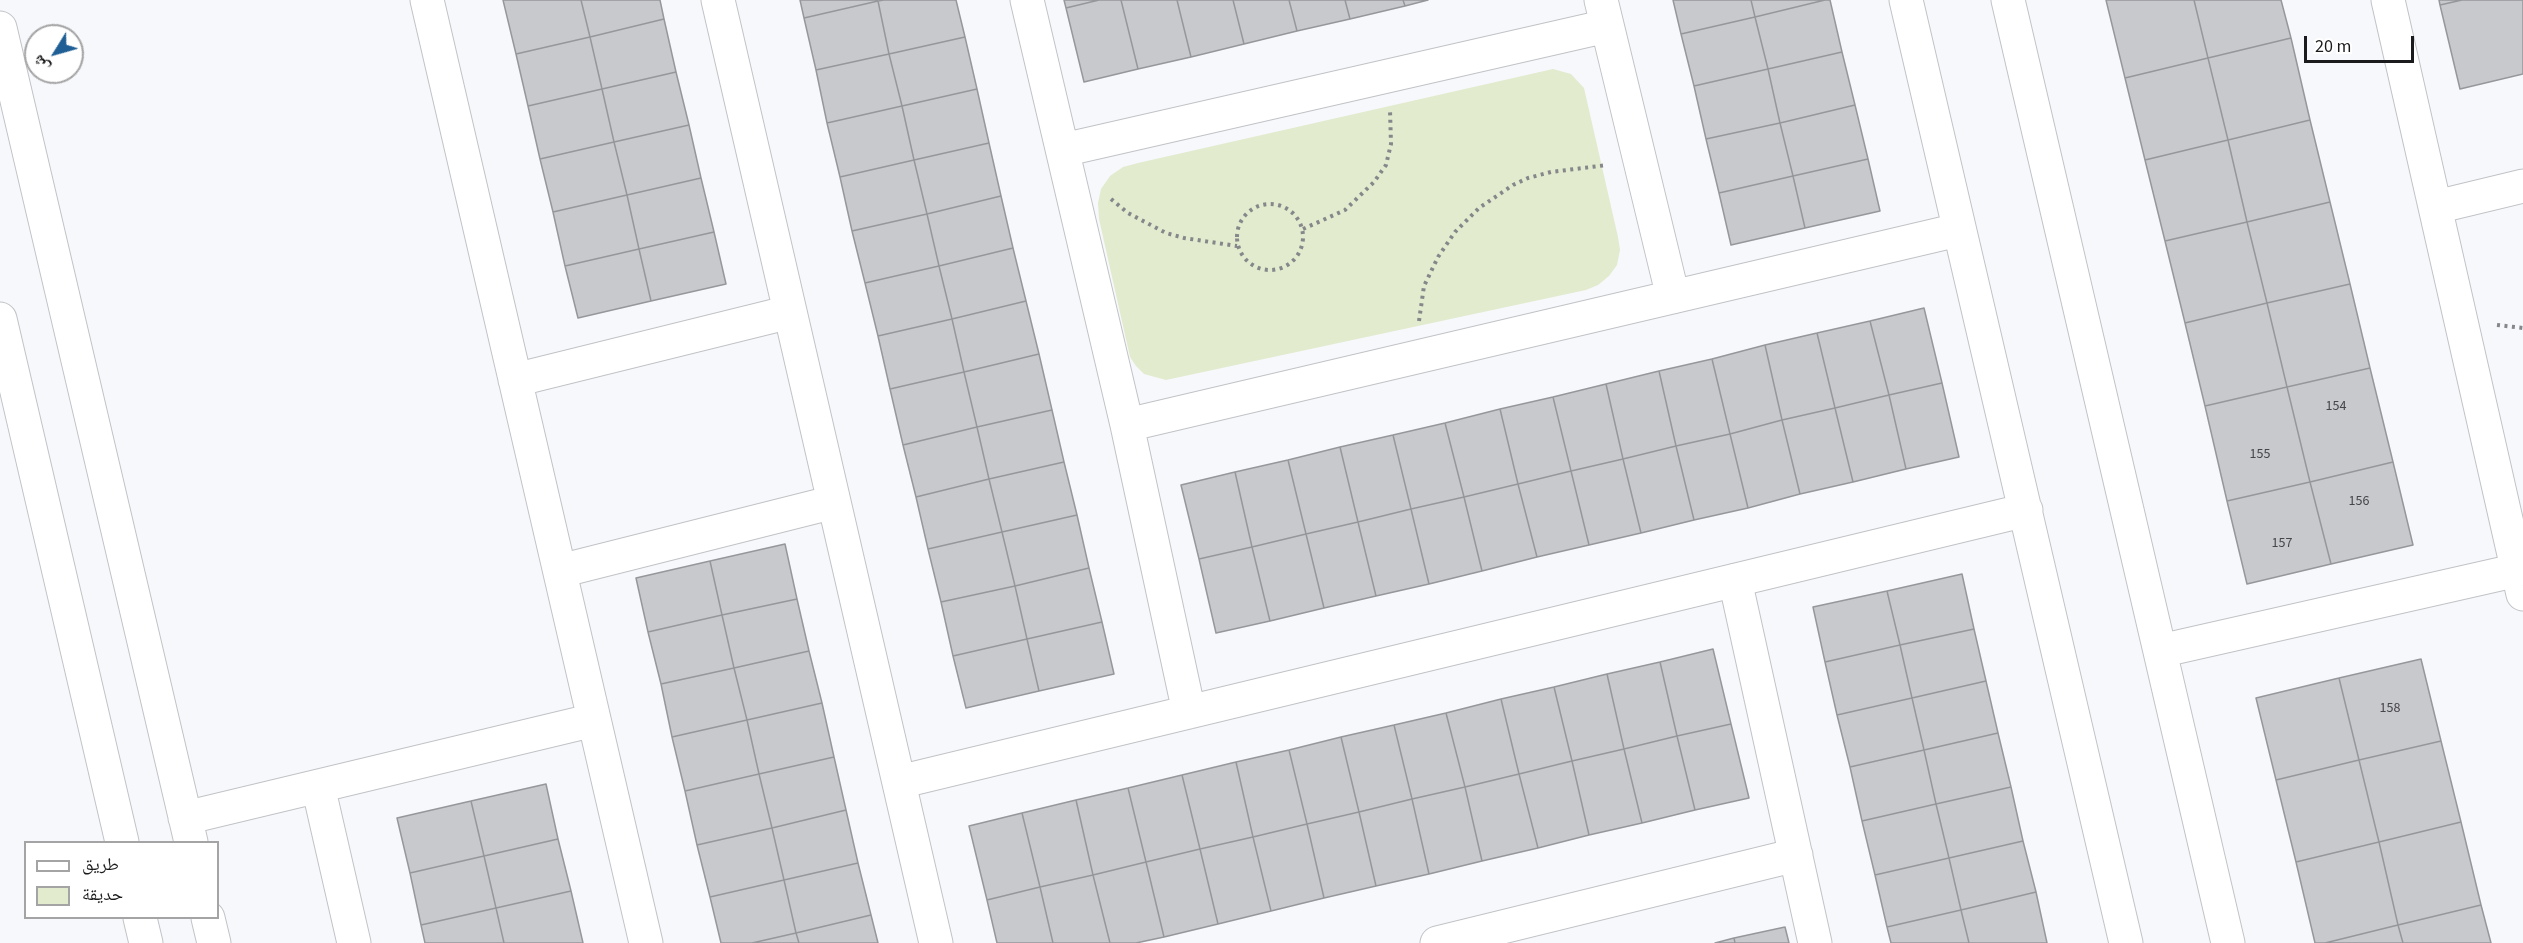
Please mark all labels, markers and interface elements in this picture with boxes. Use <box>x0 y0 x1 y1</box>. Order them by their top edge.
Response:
north arrow <box>24 24 84 84</box>
scale bar <box>2307 24 2416 62</box>
text: 20 m <box>2315 34 2351 59</box>
text: ش <box>27 50 55 77</box>
house number: 154 <box>2326 399 2346 415</box>
house number: 155 <box>2250 447 2270 463</box>
house number: 156 <box>2349 494 2369 510</box>
house number: 157 <box>2272 536 2292 552</box>
house number: 158 <box>2380 701 2400 717</box>
legend <box>24 841 219 919</box>
text: طريق <box>82 852 119 877</box>
text: حديقة <box>82 882 123 907</box>

